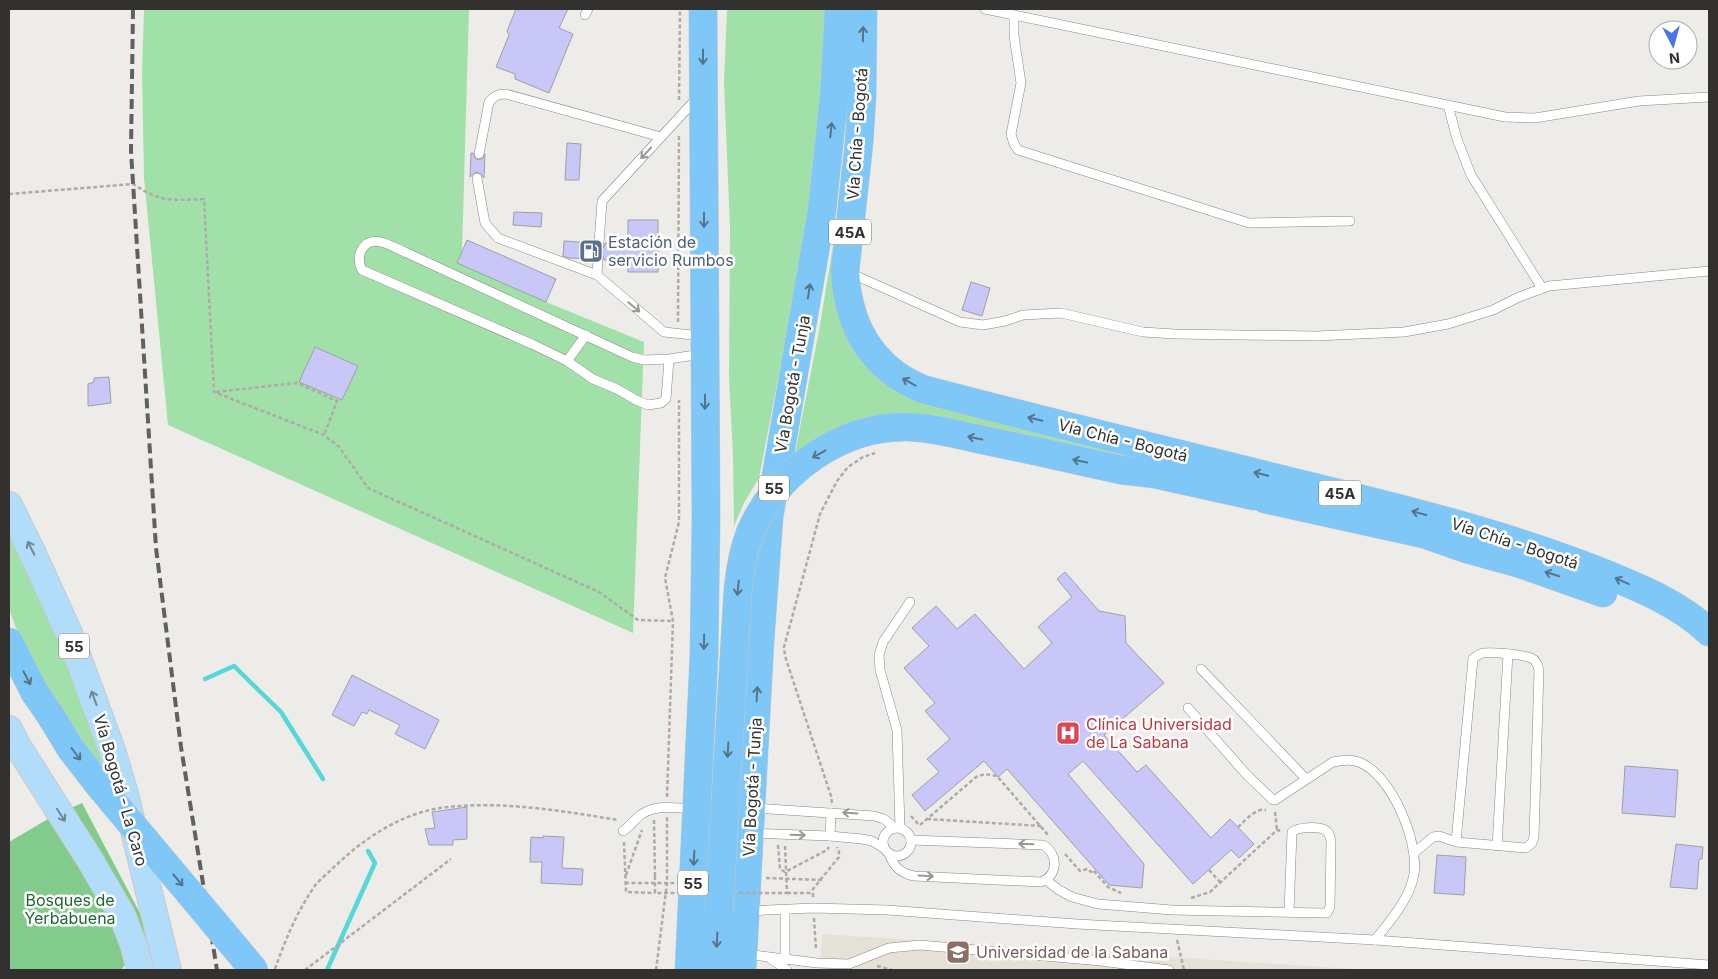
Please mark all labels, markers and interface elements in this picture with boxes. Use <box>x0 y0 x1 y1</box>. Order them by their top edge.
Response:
north arrow <box>1648 20 1698 70</box>
one-way arrow <box>858 27 868 43</box>
one-way arrow <box>698 49 708 65</box>
text: N <box>1668 49 1681 67</box>
street label: Vía Chía - Bogotá <box>842 67 872 201</box>
one-way arrow <box>826 122 836 138</box>
one-way arrow <box>640 147 652 160</box>
one-way arrow <box>699 212 709 228</box>
road number: 45A <box>829 220 871 244</box>
place label: Estación de servicio Rumbos <box>608 232 734 270</box>
fuel station icon: Estación de servicio Rumbos <box>578 238 604 264</box>
one-way arrow <box>805 283 815 299</box>
one-way arrow <box>627 302 640 313</box>
street label: Vía Bogotá - Tunja <box>770 314 814 454</box>
one-way arrow <box>901 377 916 387</box>
one-way arrow <box>700 394 710 410</box>
one-way arrow <box>1028 414 1044 423</box>
street label: Vía Chía - Bogotá <box>1056 414 1190 466</box>
one-way arrow <box>967 433 983 442</box>
one-way arrow <box>811 449 826 459</box>
one-way arrow <box>1073 456 1089 465</box>
one-way arrow <box>1253 469 1269 478</box>
road number: 55 <box>759 476 789 500</box>
road number: 45A <box>1319 480 1361 506</box>
one-way arrow <box>1411 508 1427 517</box>
street label: Vía Chía - Bogotá <box>1449 513 1581 573</box>
one-way arrow <box>25 541 35 556</box>
one-way arrow <box>1544 569 1560 579</box>
one-way arrow <box>1615 576 1630 586</box>
one-way arrow <box>733 579 743 595</box>
one-way arrow <box>699 633 709 649</box>
road number: 55 <box>59 634 89 658</box>
one-way arrow <box>22 671 32 686</box>
one-way arrow <box>752 687 761 703</box>
one-way arrow <box>88 691 98 706</box>
street label: Vía Bogotá - La Caro <box>90 712 152 868</box>
place label: Clínica Universidad de La Sabana <box>1086 714 1232 752</box>
street label: Vía Bogotá - Tunja <box>738 717 766 857</box>
hospital icon: Clínica Universidad de La Sabana <box>1055 720 1081 746</box>
one-way arrow <box>724 742 733 758</box>
one-way arrow <box>70 747 81 760</box>
one-way arrow <box>57 808 67 822</box>
one-way arrow <box>842 809 858 818</box>
one-way arrow <box>789 830 805 839</box>
one-way arrow <box>1018 840 1034 849</box>
one-way arrow <box>690 849 699 865</box>
road number: 55 <box>678 870 708 896</box>
one-way arrow <box>918 872 934 881</box>
one-way arrow <box>173 873 184 886</box>
park label: Bosques de Yerbabuena <box>24 890 116 928</box>
one-way arrow <box>712 931 721 947</box>
school or university icon: Universidad de la Sabana <box>945 939 971 965</box>
place label: Universidad de la Sabana <box>976 942 1168 962</box>

